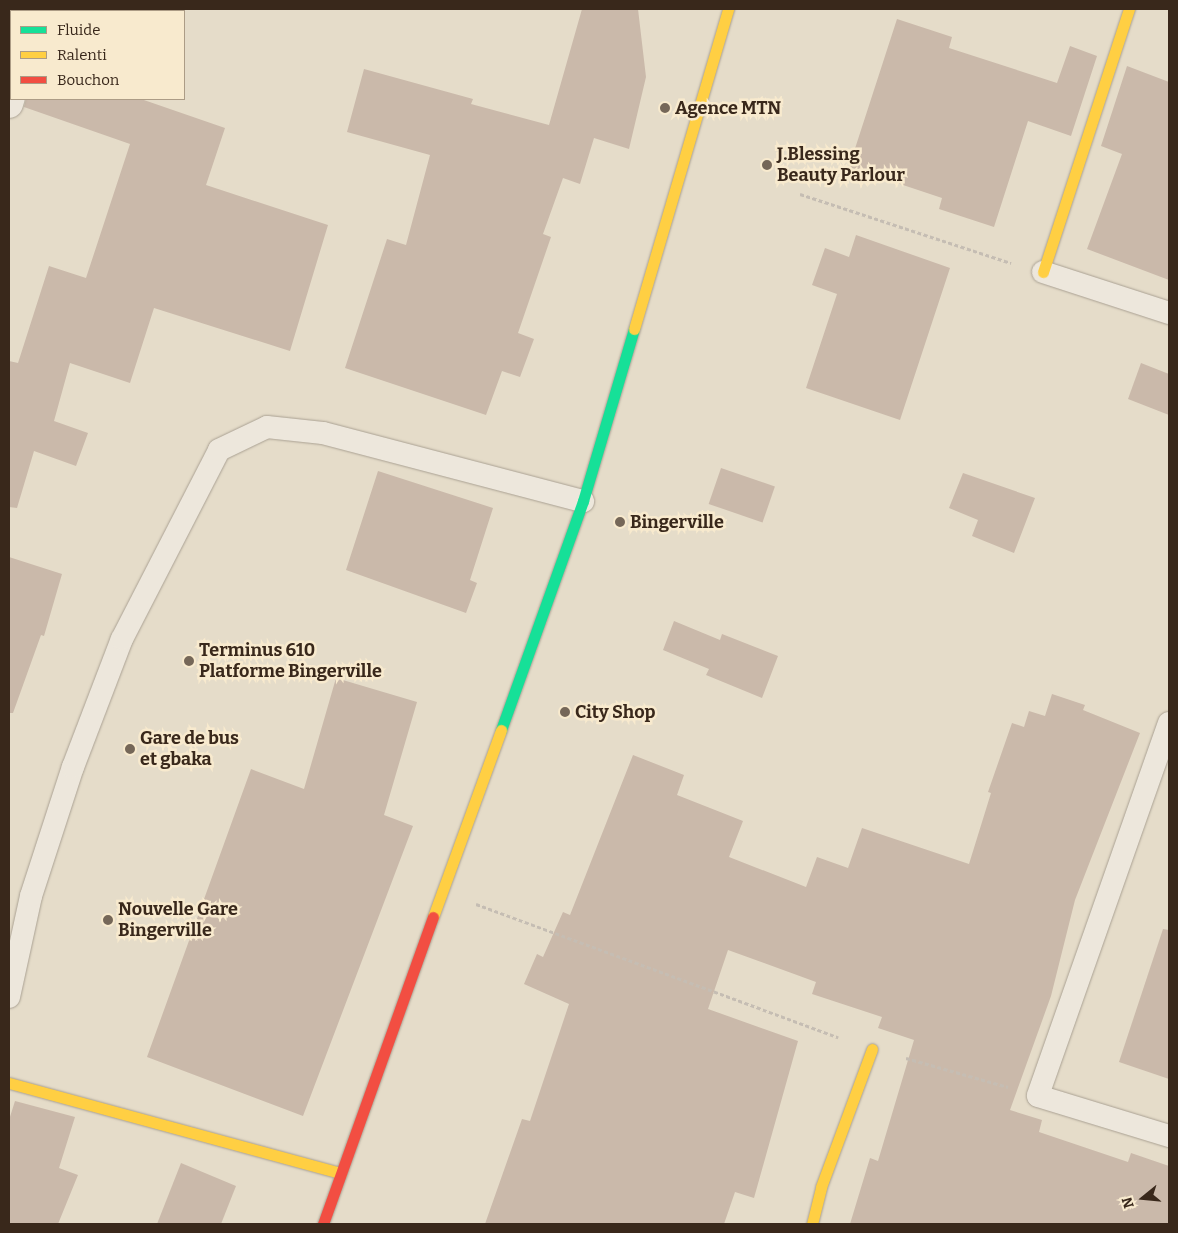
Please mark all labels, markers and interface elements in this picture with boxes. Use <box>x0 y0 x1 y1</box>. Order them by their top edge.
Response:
legend <box>10 10 185 100</box>
text: Fluide <box>57 21 100 39</box>
text: Ralenti <box>57 46 107 64</box>
text: Bouchon <box>57 71 119 89</box>
place label: Agence MTN <box>675 97 781 119</box>
marker: Agence MTN <box>659 102 671 114</box>
place label: J.Blessing Beauty Parlour <box>777 144 905 186</box>
marker: J.Blessing Beauty Parlour <box>761 159 773 171</box>
place label: Bingerville <box>630 511 724 533</box>
marker: Bingerville <box>614 516 626 528</box>
place label: Terminus 610 Platforme Bingerville <box>199 640 382 682</box>
marker: Terminus 610 Platforme Bingerville <box>183 655 195 667</box>
place label: City Shop <box>575 701 656 723</box>
marker: City Shop <box>559 706 571 718</box>
place label: Gare de bus et gbaka <box>140 728 239 771</box>
marker: Gare de bus et gbaka <box>124 743 136 755</box>
place label: Nouvelle Gare Bingerville <box>118 899 238 942</box>
marker: Nouvelle Gare Bingerville <box>102 914 114 926</box>
north arrow <box>1118 1173 1168 1223</box>
text: N <box>1118 1195 1138 1210</box>

